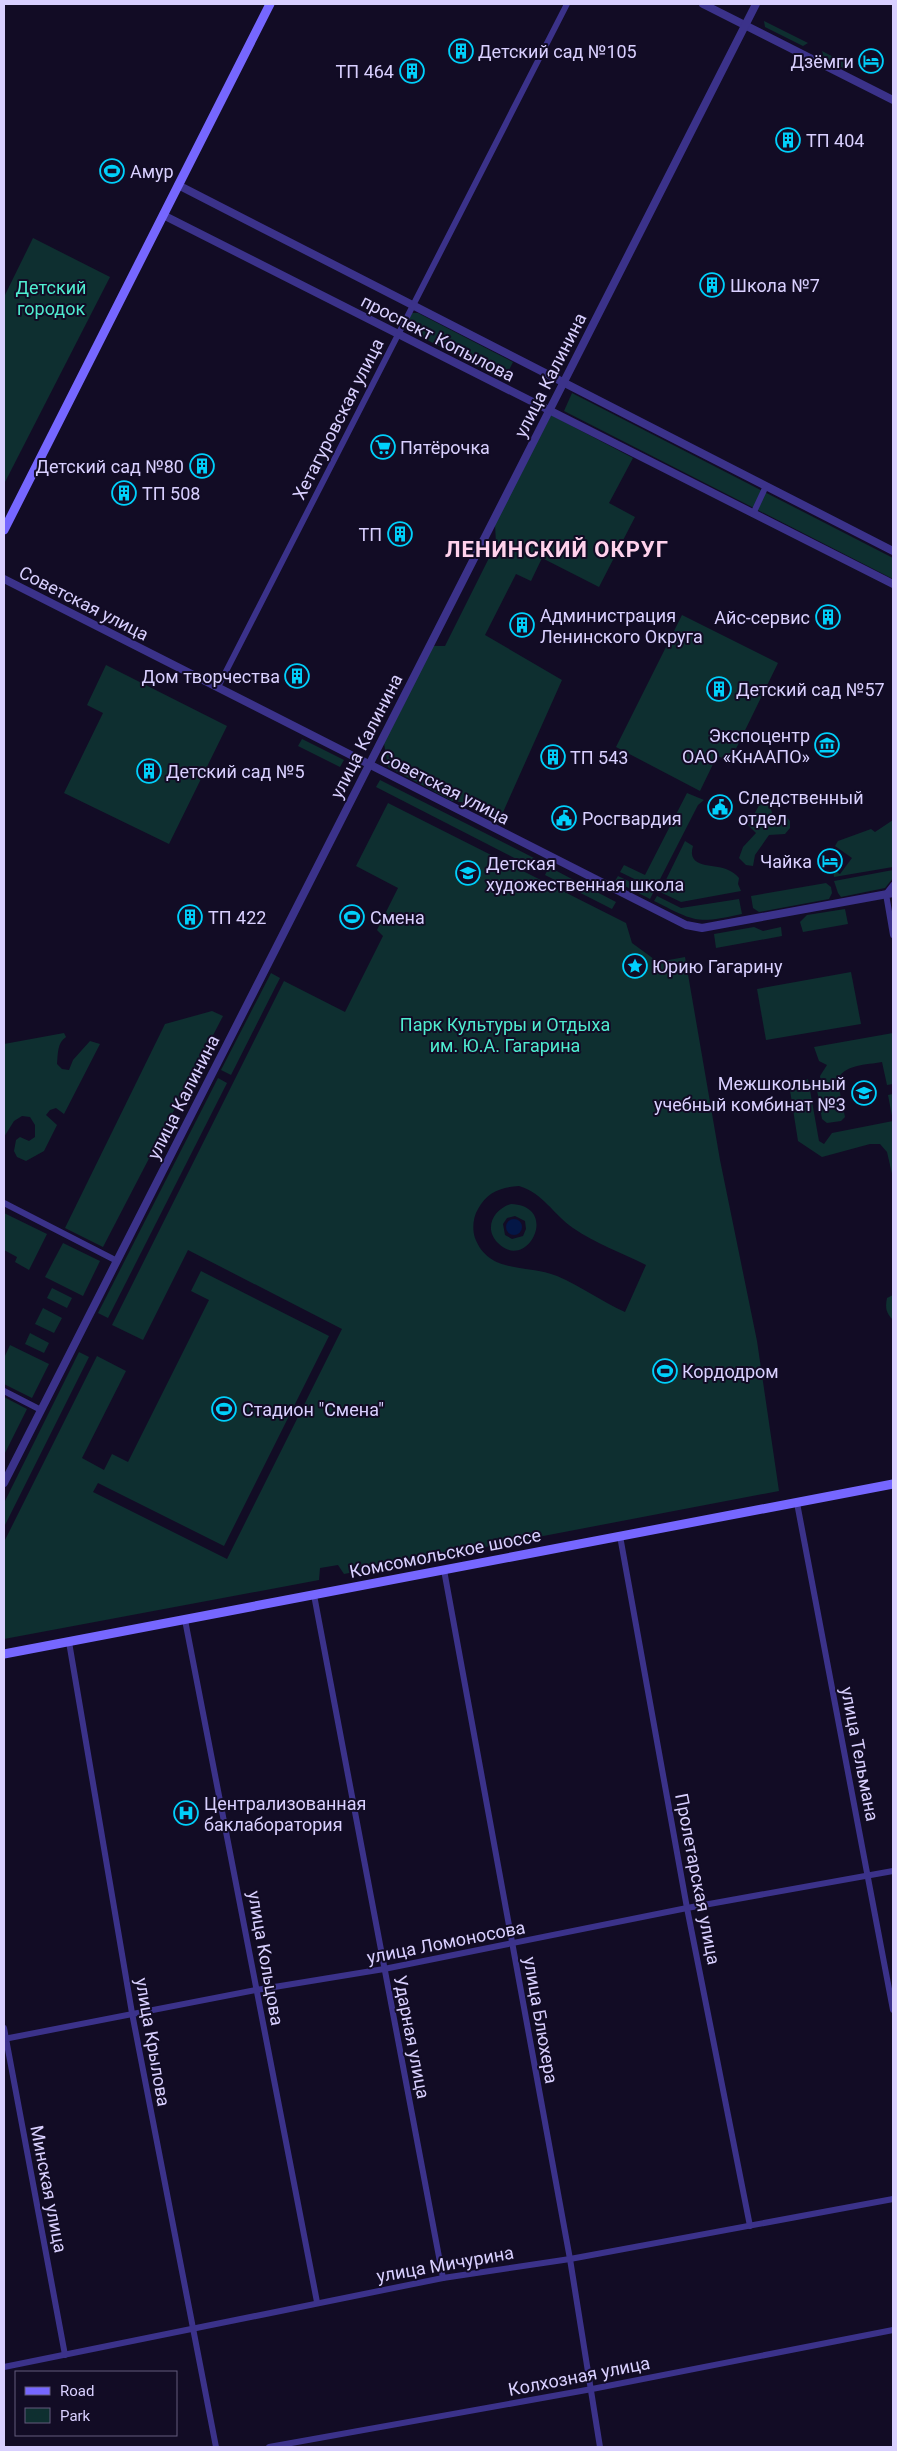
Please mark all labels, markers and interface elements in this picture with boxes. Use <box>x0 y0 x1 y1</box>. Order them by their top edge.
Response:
building icon: Детский сад №105 <box>448 38 474 64</box>
place label: Детский сад №105 <box>478 41 637 62</box>
hotel icon: Дзёмги <box>858 48 884 74</box>
place label: Дзёмги <box>790 51 854 72</box>
building icon: ТП 464 <box>399 58 425 84</box>
place label: ТП 464 <box>336 61 394 82</box>
building icon: ТП 404 <box>775 127 801 153</box>
place label: ТП 404 <box>806 130 864 151</box>
sports icon: Амур <box>99 158 125 184</box>
place label: Амур <box>130 161 174 182</box>
building icon: Школа №7 <box>699 272 725 298</box>
place label: Школа №7 <box>730 275 820 296</box>
park label: Детский городок <box>16 277 86 319</box>
street label: проспект Копылова <box>358 290 518 386</box>
street label: улица Калинина <box>510 309 590 441</box>
street label: Хетагуровская улица <box>288 335 388 503</box>
supermarket icon: Пятёрочка <box>370 434 396 460</box>
place label: Пятёрочка <box>400 437 490 458</box>
building icon: Детский сад №80 <box>189 453 215 479</box>
place label: Детский сад №80 <box>35 456 184 477</box>
building icon: ТП 508 <box>111 480 137 506</box>
place label: ТП 508 <box>142 483 200 504</box>
building icon: ТП <box>387 521 413 547</box>
place label: ТП <box>358 524 382 545</box>
district label: ЛЕНИНСКИЙ ОКРУГ <box>445 537 669 562</box>
street label: Советская улица <box>16 561 152 645</box>
building icon: Айс-сервис <box>815 604 841 630</box>
place label: Администрация Ленинского Округа <box>540 605 703 647</box>
place label: Айс-сервис <box>714 607 810 628</box>
building icon: Администрация Ленинского Округа <box>509 612 535 638</box>
building icon: Дом творчества <box>284 663 310 689</box>
place label: Дом творчества <box>142 666 280 687</box>
street label: улица Калинина <box>326 670 406 802</box>
building icon: Детский сад №57 <box>706 676 732 702</box>
place label: Детский сад №57 <box>736 679 885 700</box>
place label: Экспоцентр ОАО «КнААПО» <box>682 725 810 767</box>
museum icon: Экспоцентр ОАО «КнААПО» <box>814 732 840 758</box>
building icon: ТП 543 <box>540 744 566 770</box>
street label: Советская улица <box>377 745 513 829</box>
place label: ТП 543 <box>570 747 628 768</box>
building icon: Детский сад №5 <box>136 758 162 784</box>
place label: Детский сад №5 <box>166 761 305 782</box>
place label: Следственный отдел <box>738 787 864 829</box>
public building icon: Следственный отдел <box>707 794 733 820</box>
public building icon: Росгвардия <box>551 805 577 831</box>
place label: Росгвардия <box>582 808 682 829</box>
hotel icon: Чайка <box>817 848 843 874</box>
place label: Чайка <box>760 851 812 872</box>
place label: Детская художественная школа <box>486 853 684 895</box>
school or university icon: Детская художественная школа <box>455 860 481 886</box>
building icon: ТП 422 <box>177 904 203 930</box>
sports icon: Смена <box>339 904 365 930</box>
place label: ТП 422 <box>208 907 266 928</box>
place label: Смена <box>370 907 425 928</box>
place icon: Юрию Гагарину <box>622 953 648 979</box>
place label: Юрию Гагарину <box>652 956 783 977</box>
park label: Парк Культуры и Отдыха им. Ю.А. Гагарина <box>400 1014 610 1056</box>
street label: улица Калинина <box>143 1031 223 1163</box>
place label: Межшкольный учебный комбинат №3 <box>654 1073 846 1115</box>
school or university icon: Межшкольный учебный комбинат №3 <box>851 1080 877 1106</box>
sports icon: Кордодром <box>652 1358 678 1384</box>
place label: Кордодром <box>682 1361 779 1382</box>
sports icon: Стадион "Смена" <box>211 1396 237 1422</box>
place label: Стадион "Смена" <box>242 1399 384 1420</box>
street label: Комсомольское шоссе <box>347 1524 543 1582</box>
street label: улица Тельмана <box>837 1685 883 1823</box>
street label: Пролетарская улица <box>671 1792 725 1966</box>
place label: Централизованная баклаборатория <box>204 1793 366 1835</box>
hospital icon: Централизованная баклаборатория <box>173 1800 199 1826</box>
street label: улица Кольцова <box>244 1889 288 2027</box>
street label: улица Ломоносова <box>365 1916 527 1968</box>
street label: улица Блюхера <box>520 1955 562 2085</box>
street label: Ударная улица <box>390 1974 434 2100</box>
street label: улица Крылова <box>131 1976 175 2108</box>
street label: Минская улица <box>26 2124 72 2254</box>
street label: улица Мичурина <box>375 2242 515 2286</box>
street label: Колхозная улица <box>506 2352 652 2400</box>
legend <box>15 2371 178 2436</box>
text: Road <box>60 2382 94 2400</box>
text: Park <box>60 2407 91 2425</box>

